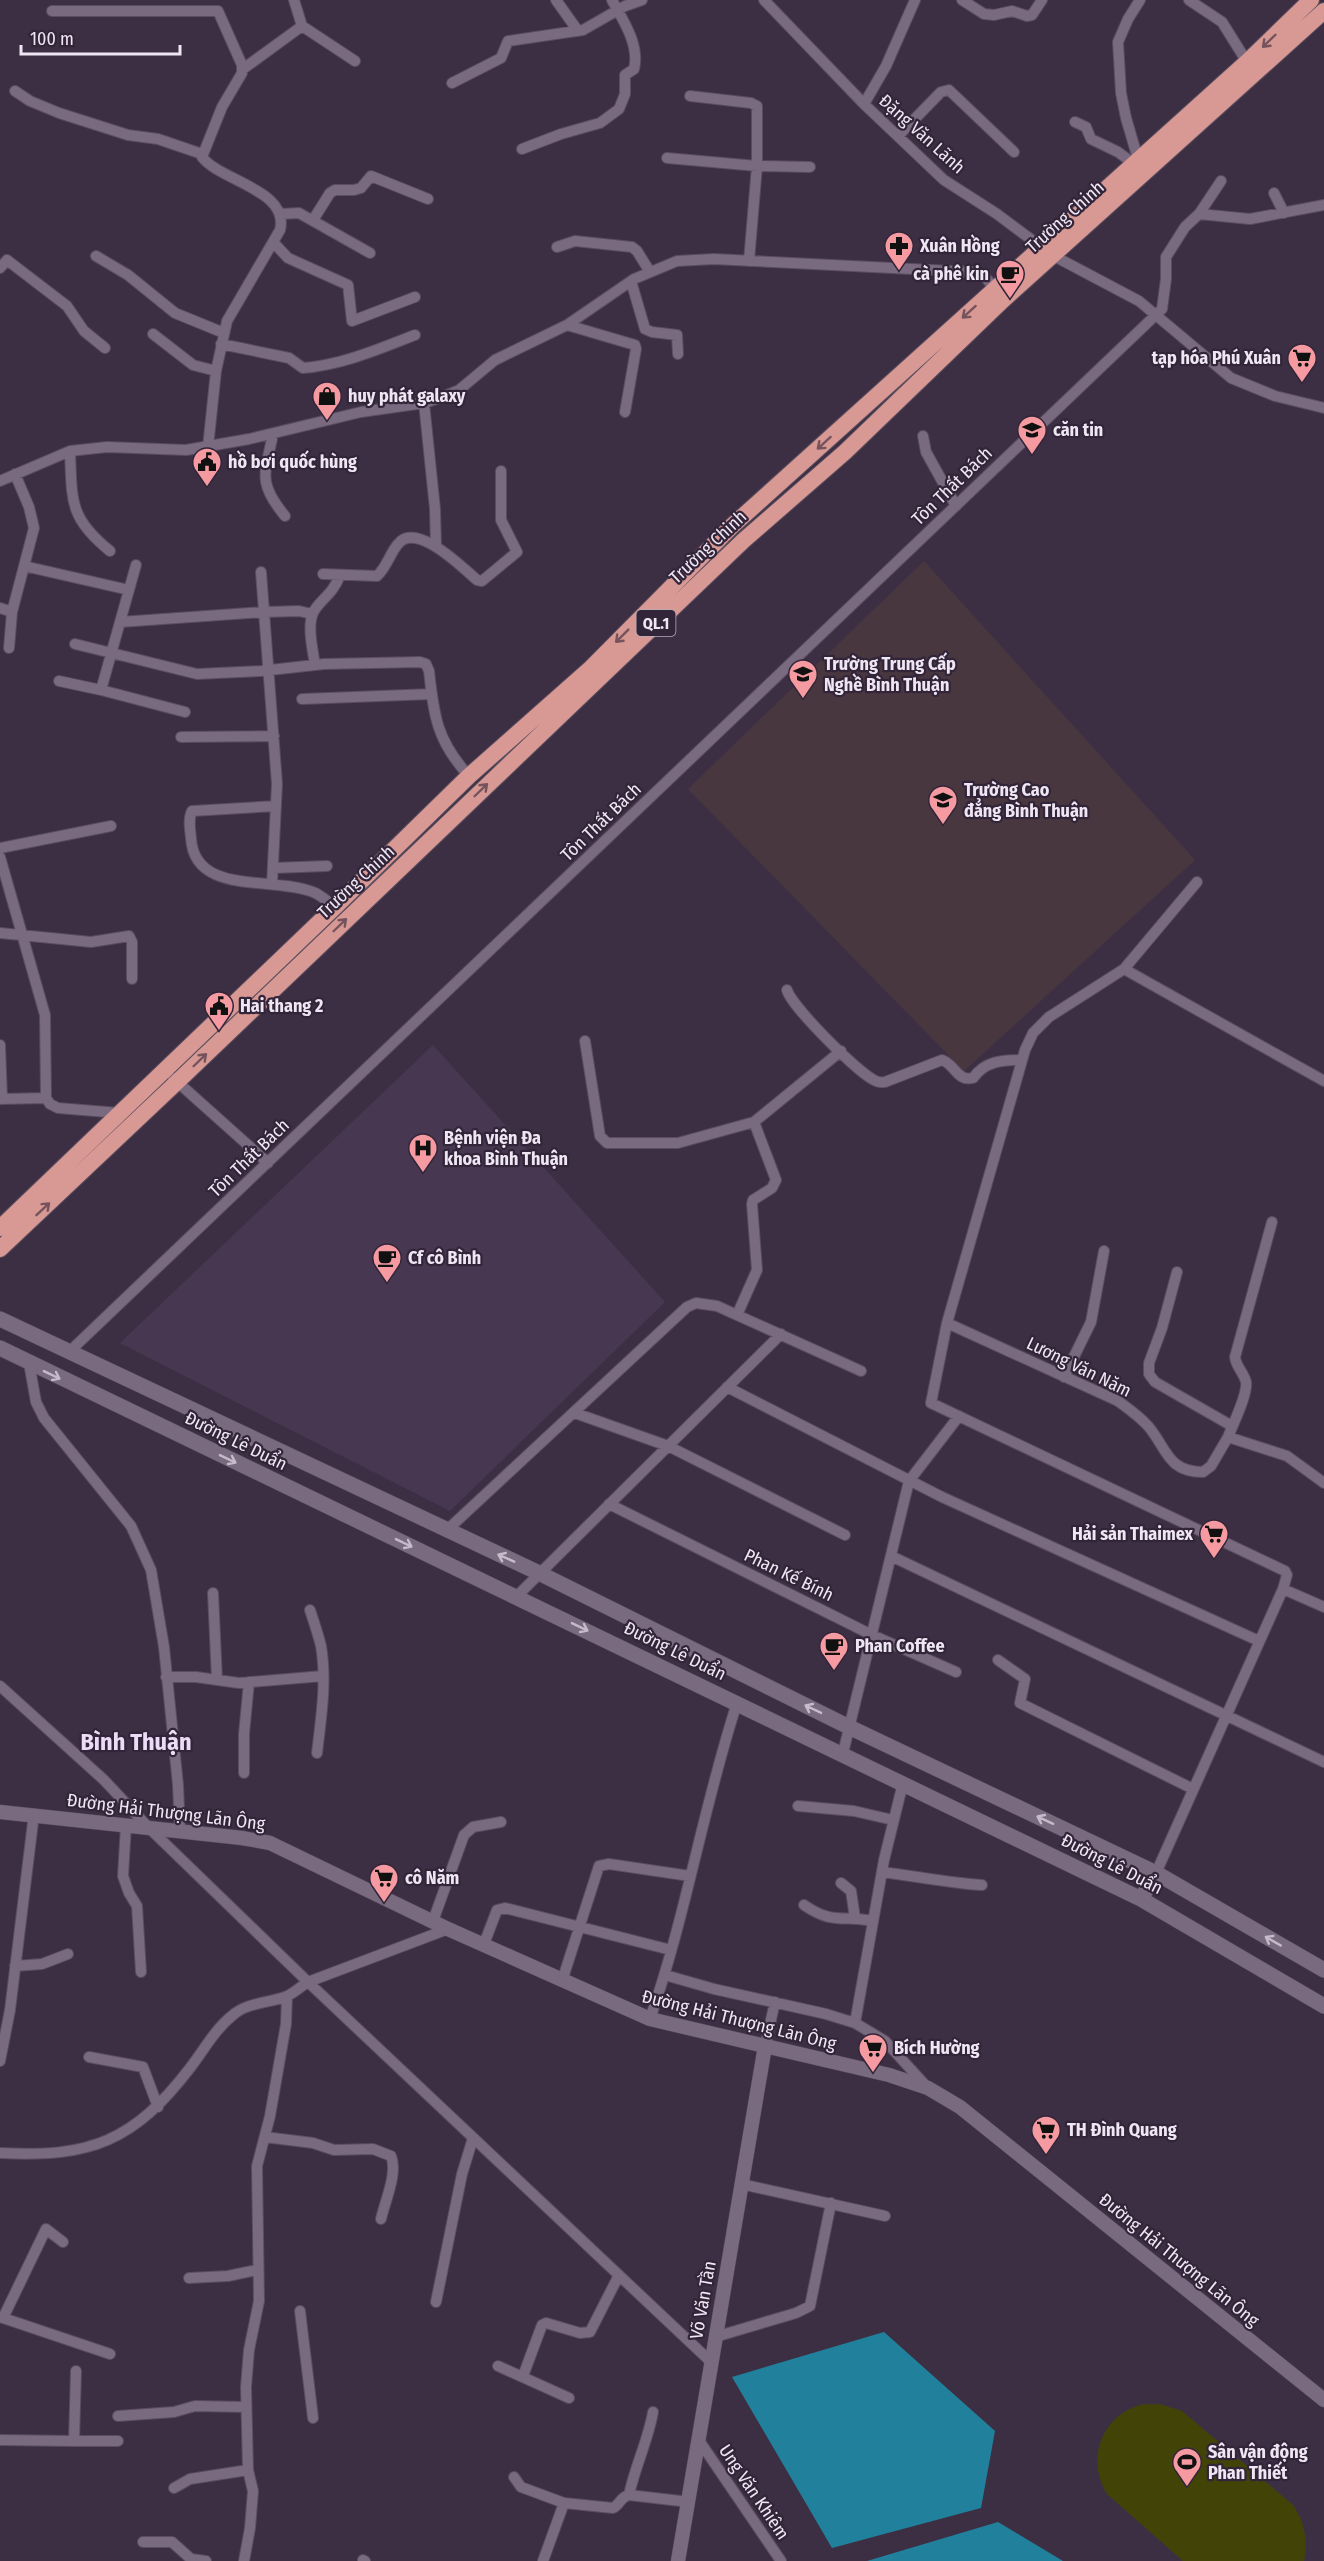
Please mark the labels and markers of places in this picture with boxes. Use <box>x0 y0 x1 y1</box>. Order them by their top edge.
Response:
pharmacy icon: Xuân Hồng <box>883 230 915 272</box>
place label: Xuân Hồng <box>919 234 1000 257</box>
cafe icon: cà phê kin <box>994 258 1026 300</box>
place label: cà phê kin <box>913 263 989 285</box>
supermarket icon: tạp hóa Phú Xuân <box>1286 342 1318 384</box>
place label: tạp hóa Phú Xuân <box>1152 347 1281 369</box>
shop icon: huy phát galaxy <box>311 380 343 422</box>
place label: huy phát galaxy <box>348 385 466 407</box>
school or university icon: căn tin <box>1016 414 1048 456</box>
place label: căn tin <box>1053 419 1103 441</box>
public building icon: hồ bơi quốc hùng <box>191 446 223 488</box>
place label: hồ bơi quốc hùng <box>228 450 357 473</box>
place label: Trường Trung Cấp Nghề Bình Thuận <box>824 652 956 696</box>
school or university icon: Trường Trung Cấp Nghề Bình Thuận <box>787 658 819 700</box>
place label: Trường Cao đẳng Bình Thuận <box>964 779 1088 822</box>
school or university icon: Trường Cao đẳng Bình Thuận <box>927 784 959 826</box>
public building icon: Hai thang 2 <box>203 990 235 1032</box>
place label: Hai thang 2 <box>240 995 323 1017</box>
place label: Bệnh viện Đa khoa Bình Thuận <box>444 1127 568 1170</box>
hospital icon: Bệnh viện Đa khoa Bình Thuận <box>407 1132 439 1174</box>
cafe icon: Cf cô Bình <box>371 1242 403 1284</box>
place label: Cf cô Bình <box>408 1247 481 1269</box>
supermarket icon: Hải sản Thaimex <box>1198 1518 1230 1560</box>
place label: Hải sản Thaimex <box>1072 1523 1194 1545</box>
cafe icon: Phan Coffee <box>818 1630 850 1672</box>
place label: Phan Coffee <box>855 1635 945 1657</box>
supermarket icon: cô Năm <box>368 1862 400 1904</box>
place label: cô Năm <box>405 1867 459 1889</box>
supermarket icon: Bích Hường <box>857 2032 889 2074</box>
place label: Bích Hường <box>894 2037 980 2059</box>
supermarket icon: TH Đình Quang <box>1030 2114 1062 2156</box>
place label: TH Đình Quang <box>1067 2119 1177 2141</box>
place label: Sân vận động Phan Thiết <box>1208 2441 1308 2484</box>
sports icon: Sân vận động Phan Thiết <box>1171 2446 1203 2488</box>

